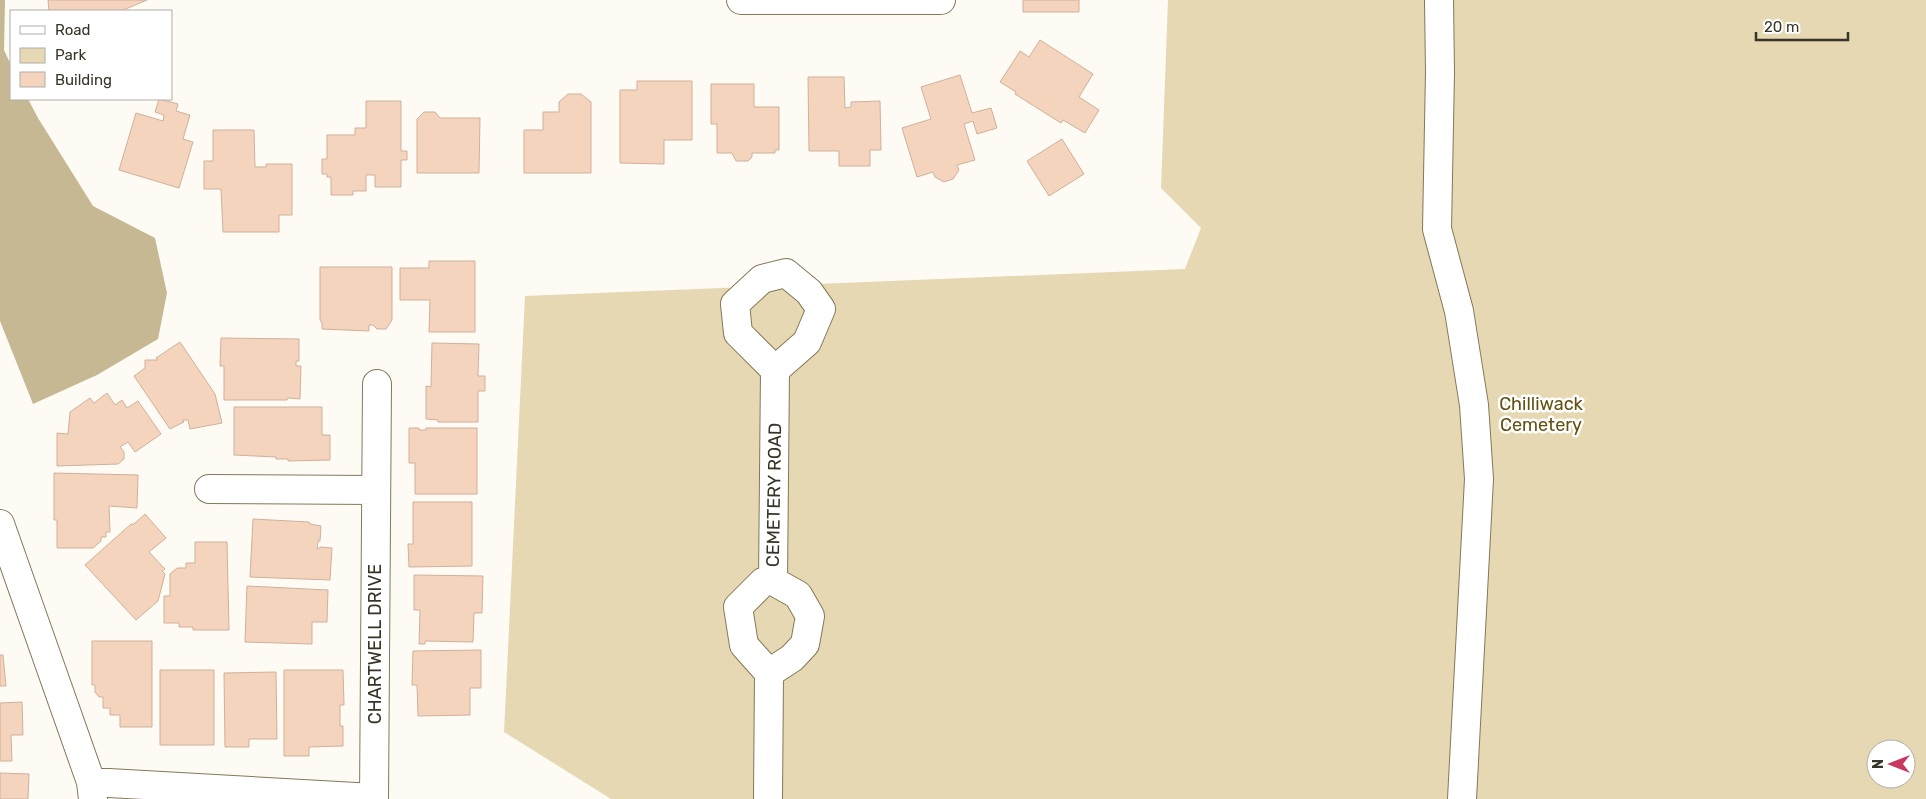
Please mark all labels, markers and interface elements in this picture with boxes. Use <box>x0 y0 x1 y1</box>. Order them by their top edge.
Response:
legend <box>10 10 172 100</box>
scale bar <box>1756 10 1848 42</box>
text: 20 m <box>1764 18 1799 36</box>
text: Road <box>55 21 91 39</box>
text: Park <box>55 46 86 64</box>
text: Building <box>55 71 112 89</box>
park label: Chilliwack Cemetery <box>1499 393 1584 436</box>
street label: CEMETERY ROAD <box>762 423 786 567</box>
street label: CHARTWELL DRIVE <box>364 564 386 724</box>
north arrow <box>1866 739 1916 789</box>
text: N <box>1870 759 1887 769</box>

